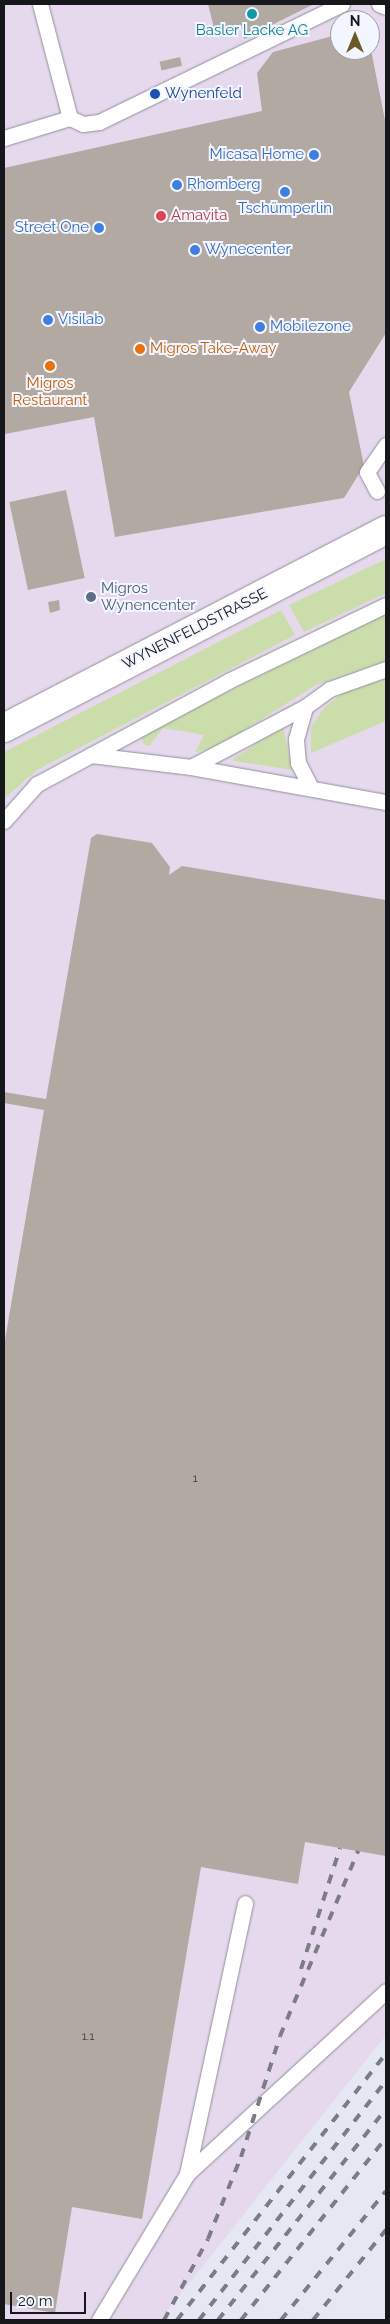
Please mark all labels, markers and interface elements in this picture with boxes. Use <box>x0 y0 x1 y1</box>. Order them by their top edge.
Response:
marker: Basler Lacke AG <box>246 8 258 20</box>
north arrow <box>330 10 380 60</box>
text: N <box>350 13 360 29</box>
place label: Basler Lacke AG <box>195 22 309 40</box>
place label: Wynenfeld <box>165 85 242 103</box>
marker: Wynenfeld <box>149 88 161 100</box>
place label: Micasa Home <box>209 146 304 164</box>
marker: Micasa Home <box>308 149 320 161</box>
place label: Rhomberg <box>187 176 261 194</box>
marker: Rhomberg <box>171 179 183 191</box>
marker: Tschümperlin <box>279 186 291 198</box>
place label: Tschümperlin <box>238 200 332 218</box>
place label: Amavita <box>171 207 227 225</box>
marker: Amavita <box>155 210 167 222</box>
place label: Street One <box>15 219 89 237</box>
marker: Street One <box>93 222 105 234</box>
place label: Wynecenter <box>205 241 291 259</box>
marker: Wynecenter <box>189 244 201 256</box>
place label: Visilab <box>58 311 103 329</box>
marker: Visilab <box>42 314 54 326</box>
place label: Mobilezone <box>270 318 351 336</box>
marker: Mobilezone <box>254 321 266 333</box>
place label: Migros Take-Away <box>150 340 277 358</box>
marker: Migros Take-Away <box>134 343 146 355</box>
marker: Migros Restaurant <box>44 360 56 372</box>
place label: Migros Restaurant <box>13 374 87 409</box>
place label: Migros Wynencenter <box>101 579 196 614</box>
street label: WYNENFELDSTRASSE <box>119 585 271 673</box>
marker: Migros Wynencenter <box>85 591 97 603</box>
house number: 1 <box>192 1472 198 1486</box>
house number: 1.1 <box>82 2030 94 2044</box>
scale bar <box>12 2282 89 2314</box>
text: 20 m <box>18 2292 53 2310</box>

